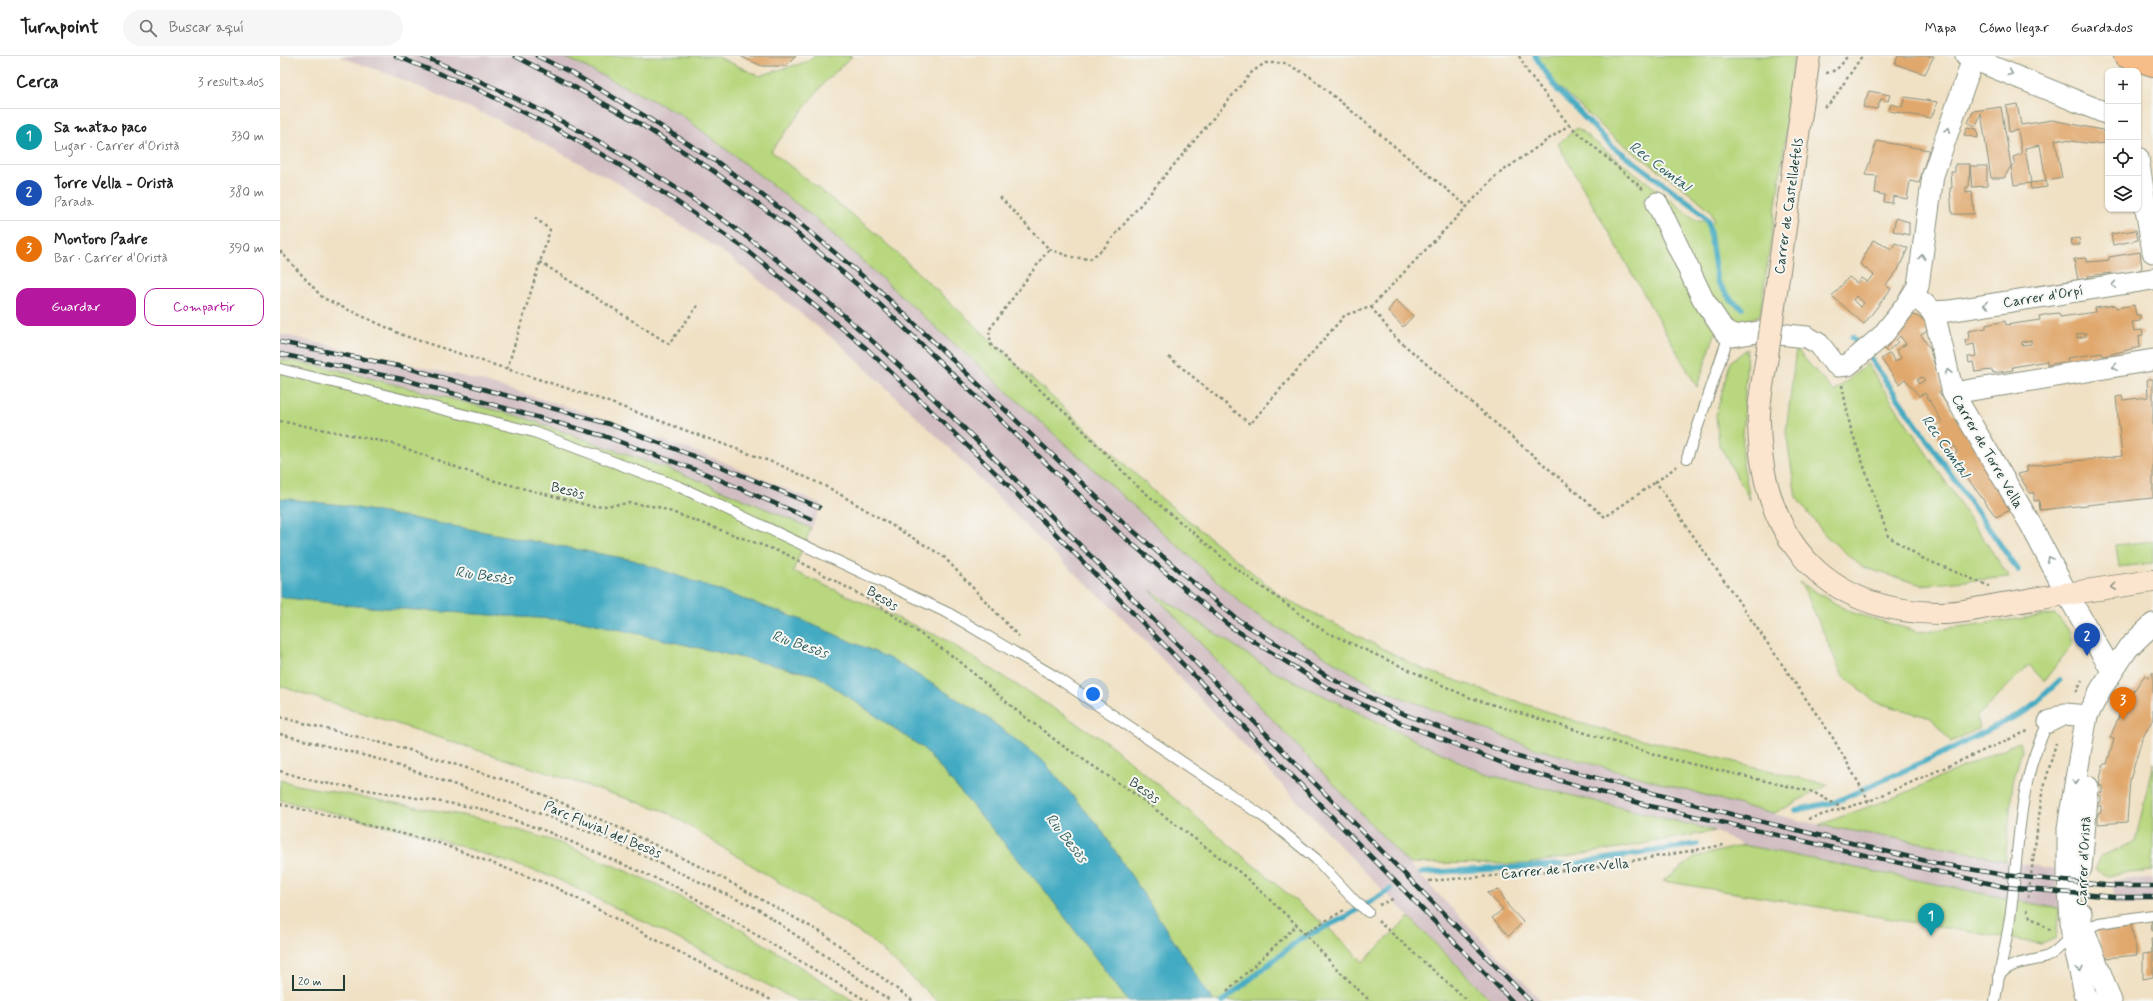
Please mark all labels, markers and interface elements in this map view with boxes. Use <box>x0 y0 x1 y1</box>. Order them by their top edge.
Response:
search box <box>123 10 403 46</box>
text: Turnpoint <box>20 15 99 40</box>
icon: search <box>137 17 159 39</box>
text: Buscar aquí <box>169 18 244 38</box>
text: Mapa <box>1925 19 1957 37</box>
text: Cómo llegar <box>1979 19 2049 37</box>
text: Guardados <box>2071 19 2133 37</box>
one-way arrow <box>2006 68 2013 76</box>
map controls <box>2105 68 2141 212</box>
button: + <box>2105 68 2141 104</box>
text: Cerca <box>16 71 59 93</box>
text: 3 resultados <box>198 74 264 91</box>
button: − <box>2105 104 2141 140</box>
text: Sa matao paco <box>54 118 147 138</box>
one-way arrow <box>1943 127 1952 134</box>
text: 1 <box>26 128 32 145</box>
text: 330 m <box>231 128 264 145</box>
street label: Carrer de Castelldefels <box>1771 136 1808 275</box>
water label: Rec Comtal <box>1625 137 1696 198</box>
text: Lugar · Carrer d'Oristà <box>54 138 180 155</box>
button: locate <box>2105 140 2141 176</box>
text: Torre Vella - Oristà <box>54 174 174 194</box>
button: layers <box>2105 176 2141 212</box>
text: 2 <box>26 184 32 201</box>
text: 380 m <box>229 184 264 201</box>
text: Parada <box>54 194 94 211</box>
text: Montoro Padre <box>54 230 148 250</box>
text: 3 <box>26 240 32 257</box>
text: 390 m <box>229 240 264 257</box>
text: Bar · Carrer d'Oristà <box>54 250 168 267</box>
one-way arrow <box>1918 254 1927 260</box>
one-way arrow <box>2111 280 2118 289</box>
street label: Carrer d'Orpí <box>2002 282 2085 312</box>
button: Guardar <box>16 288 136 326</box>
button: Compartir <box>144 288 264 326</box>
one-way arrow <box>1983 300 1989 309</box>
one-way arrow <box>2111 362 2118 370</box>
one-way arrow <box>1944 369 1952 375</box>
street label: Carrer de Torre Vella <box>1947 391 2027 512</box>
water label: Rec Comtal <box>1916 411 1975 483</box>
street label: Besòs <box>549 478 587 504</box>
one-way arrow <box>2047 556 2054 563</box>
water label: Riu Besòs <box>454 562 515 590</box>
street label: Besòs <box>863 582 902 616</box>
one-way arrow <box>2111 582 2118 591</box>
pin: 2 <box>2074 623 2100 656</box>
water label: Riu Besòs <box>769 626 832 664</box>
your location <box>1083 684 1103 704</box>
pin: 3 <box>2110 687 2136 720</box>
street label: Besòs <box>1125 773 1164 808</box>
one-way arrow <box>2071 779 2080 785</box>
street label: Parc Fluvial del Besòs <box>541 797 664 863</box>
water label: Riu Besòs <box>1041 810 1093 869</box>
street label: Carrer d'Oristà <box>2073 816 2095 906</box>
street label: Carrer de Torre Vella <box>1500 854 1630 884</box>
pin: 1 <box>1918 903 1944 936</box>
one-way arrow <box>2075 965 2083 972</box>
scale bar <box>292 973 345 992</box>
text: 20 m <box>298 975 321 989</box>

